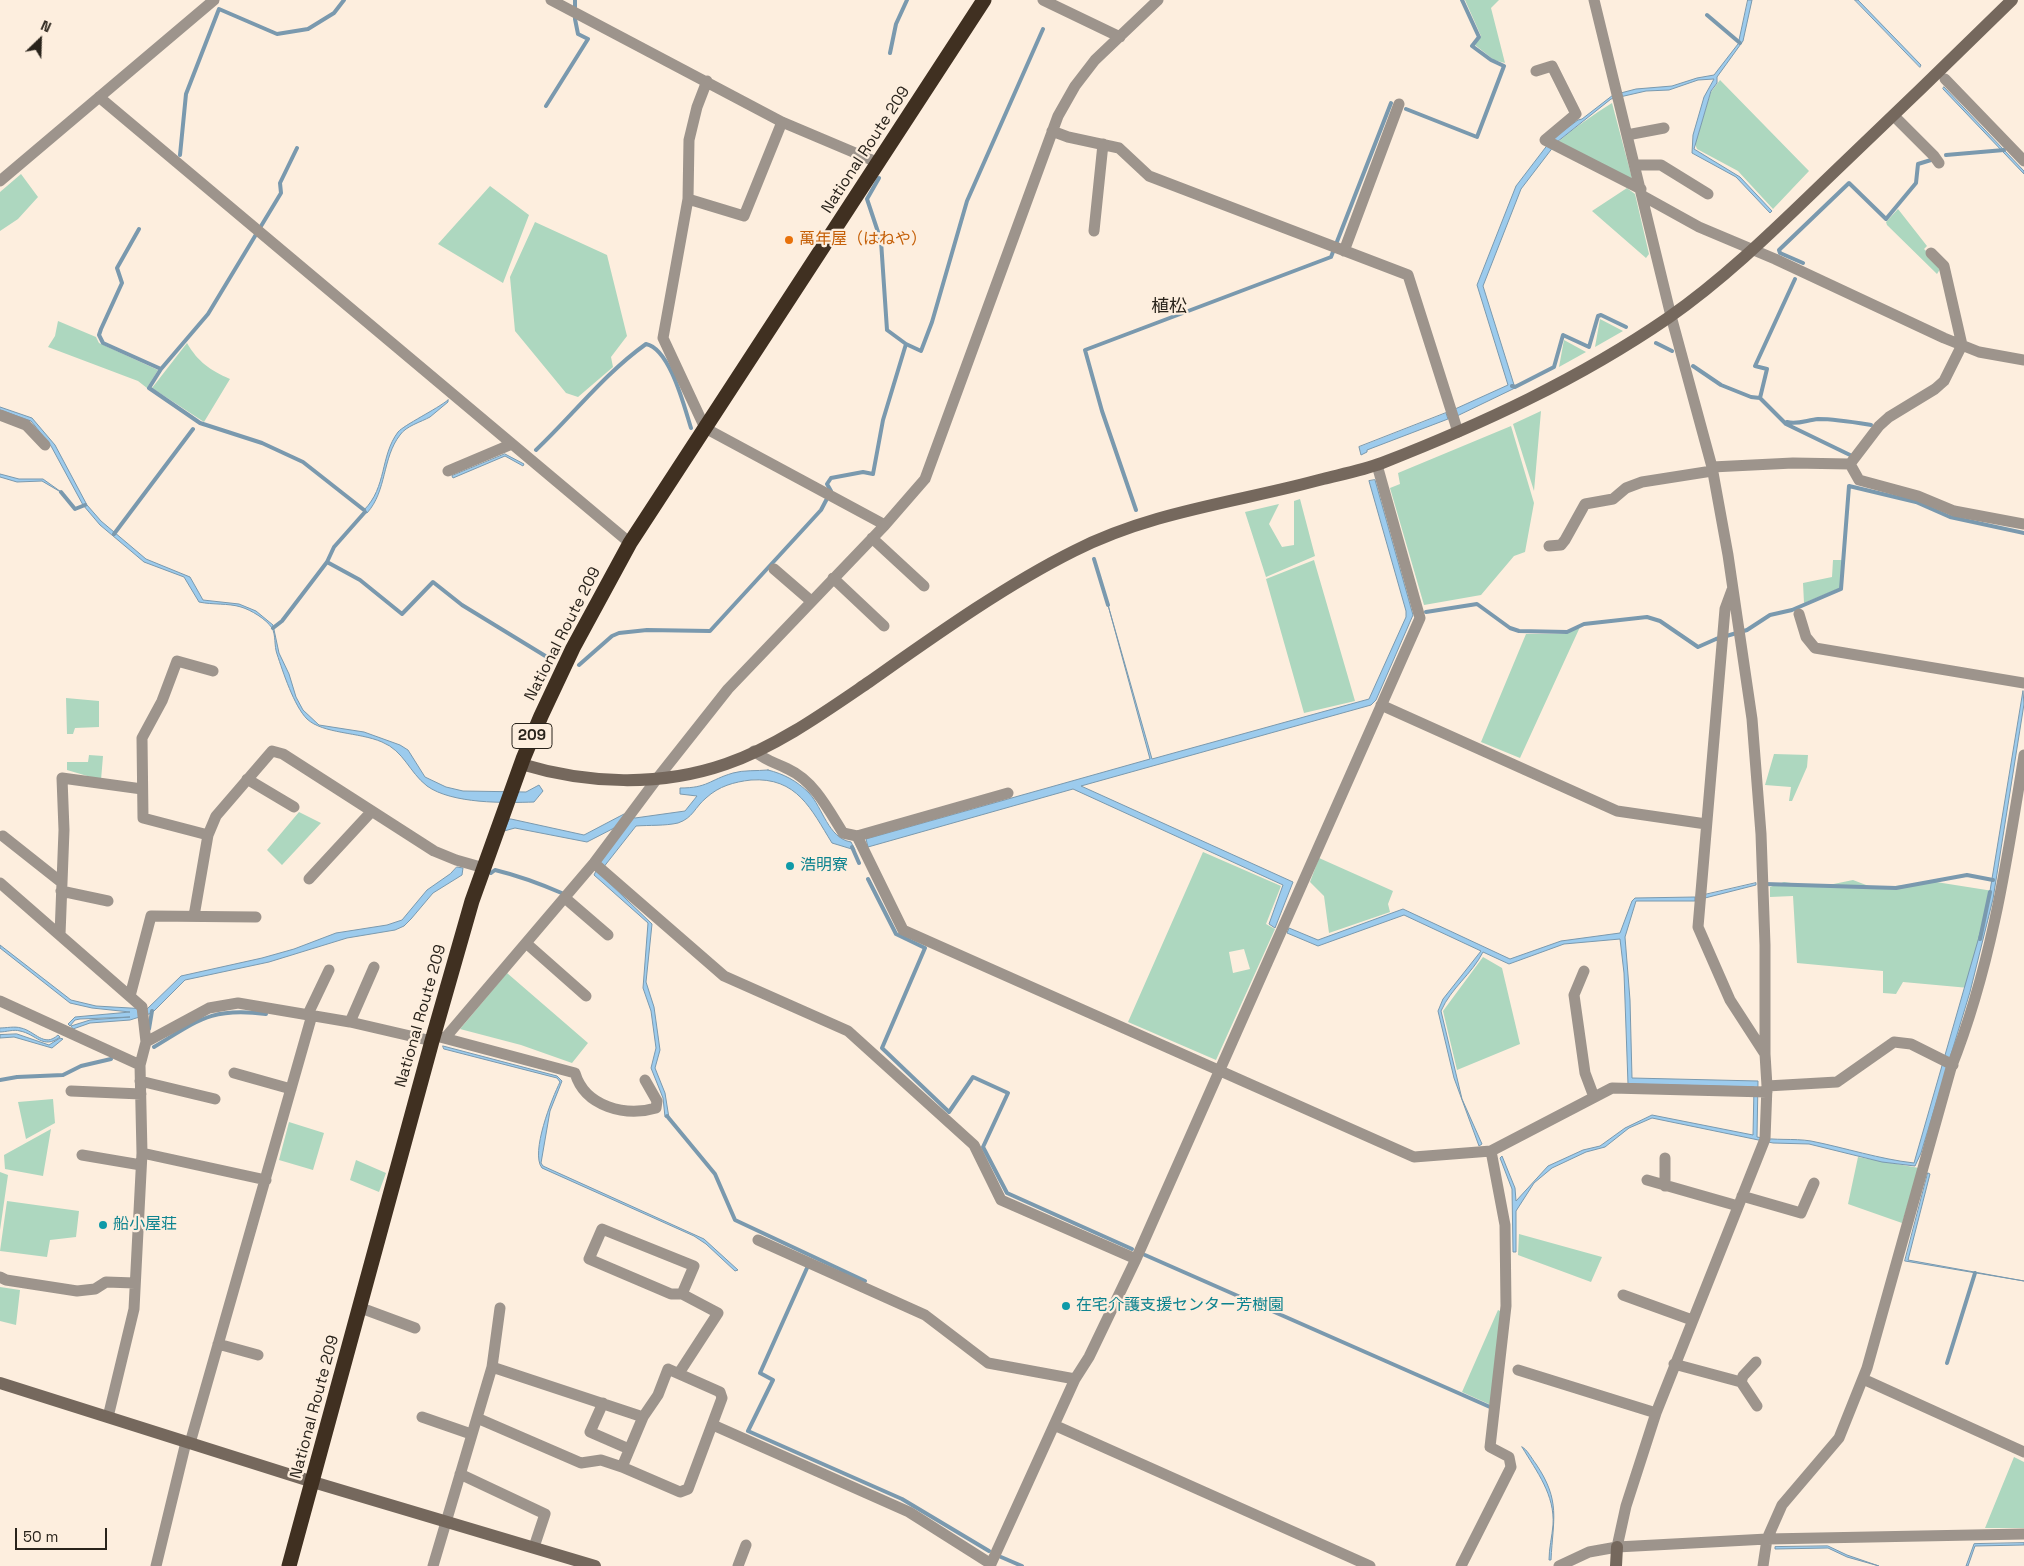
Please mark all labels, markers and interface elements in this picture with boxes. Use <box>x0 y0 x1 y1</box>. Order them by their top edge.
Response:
north arrow <box>15 15 65 65</box>
text: N <box>38 16 54 36</box>
street label: National Route 209 <box>818 83 914 217</box>
place label: 萬年屋（はねや） <box>799 230 927 250</box>
marker: 萬年屋（はねや） <box>783 234 795 246</box>
district label: 植松 <box>1151 296 1187 318</box>
street label: National Route 209 <box>521 564 605 704</box>
road number: 209 <box>512 724 552 748</box>
place label: 浩明寮 <box>800 856 848 876</box>
marker: 浩明寮 <box>784 860 796 872</box>
street label: National Route 209 <box>391 942 451 1090</box>
place label: 船小屋荘 <box>113 1215 177 1235</box>
marker: 船小屋荘 <box>97 1219 109 1231</box>
place label: 在宅介護支援センター芳樹園 <box>1076 1296 1284 1316</box>
marker: 在宅介護支援センター芳樹園 <box>1060 1300 1072 1312</box>
street label: National Route 209 <box>287 1333 343 1481</box>
scale bar <box>18 1518 110 1550</box>
text: 50 m <box>23 1527 58 1546</box>

